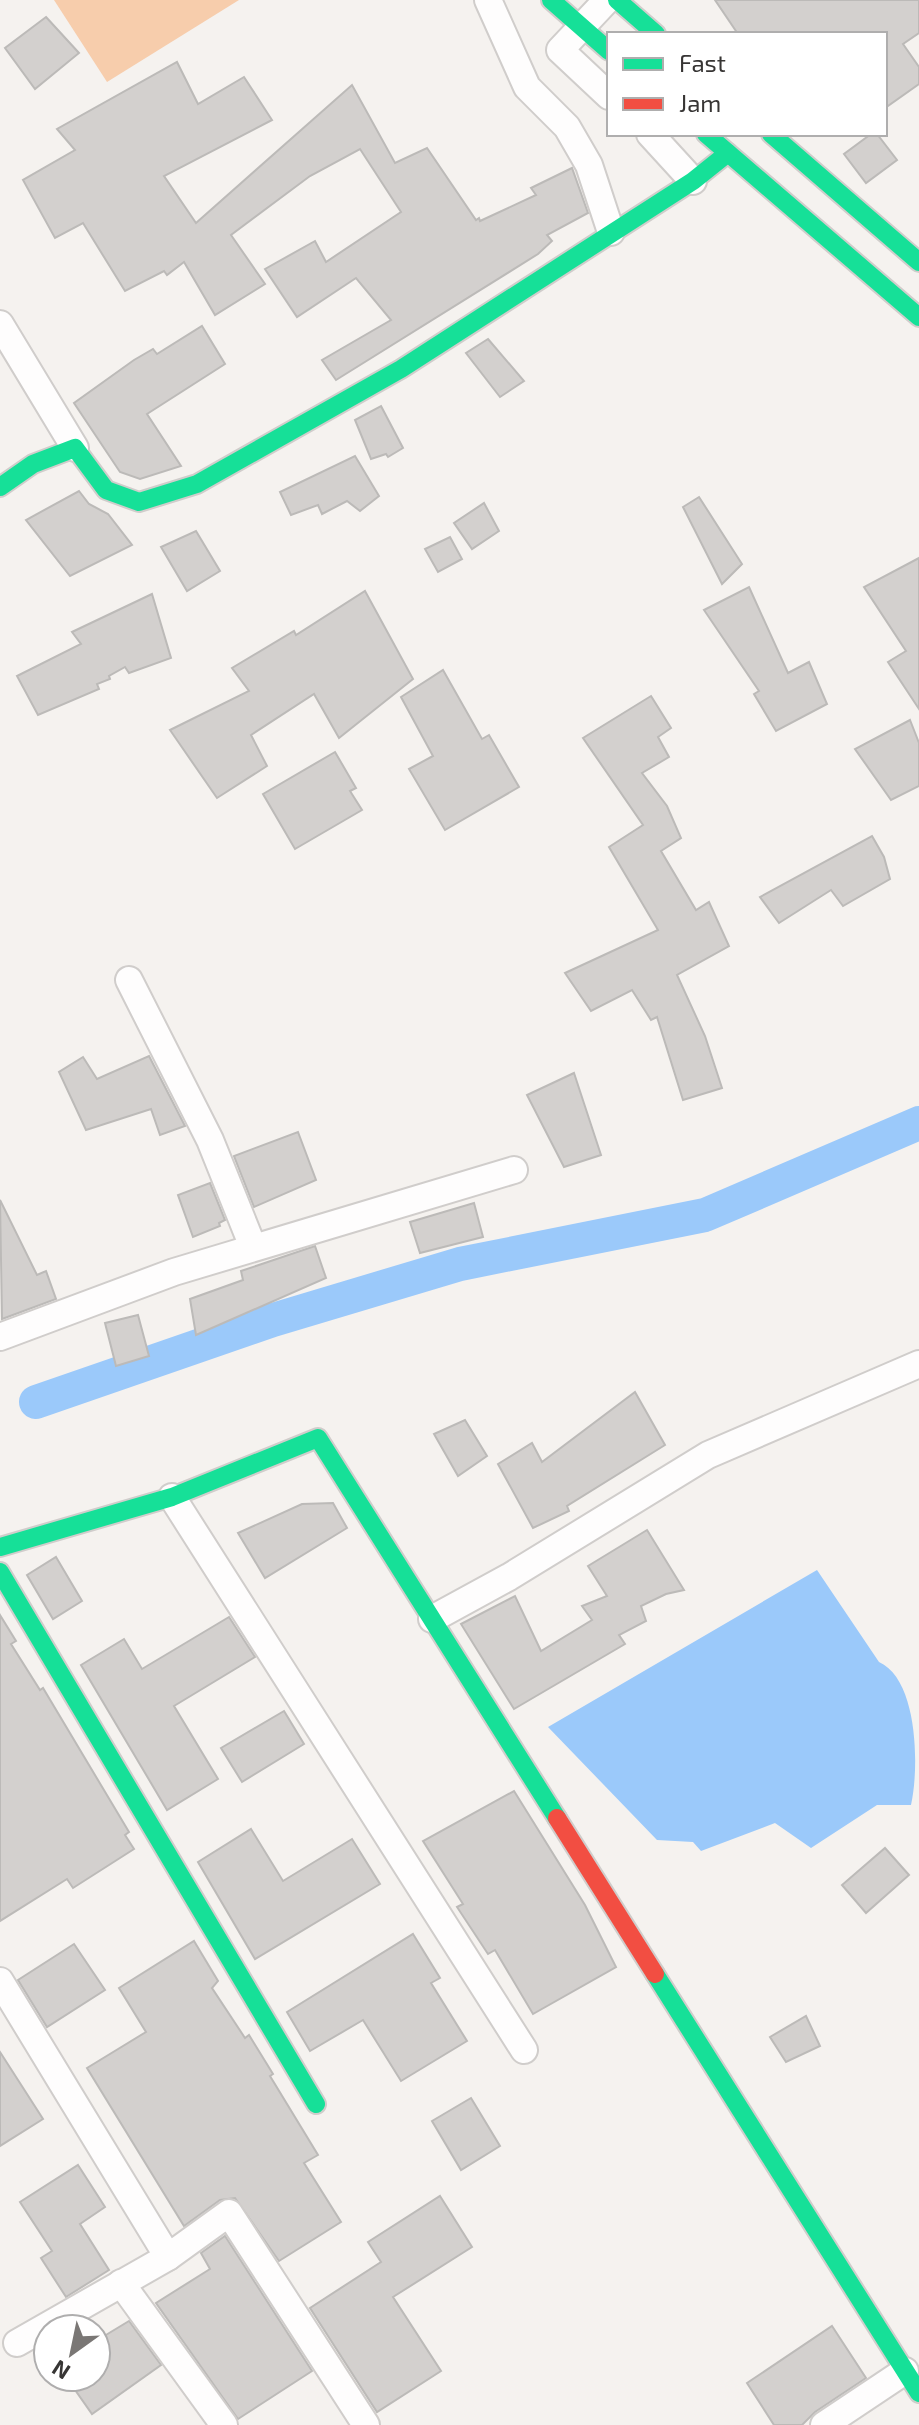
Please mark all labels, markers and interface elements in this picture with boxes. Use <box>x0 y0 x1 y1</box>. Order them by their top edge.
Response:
legend <box>607 32 887 136</box>
text: Fast <box>679 48 726 77</box>
text: Jam <box>679 88 721 117</box>
north arrow <box>32 2313 112 2393</box>
text: N <box>47 2355 74 2386</box>

